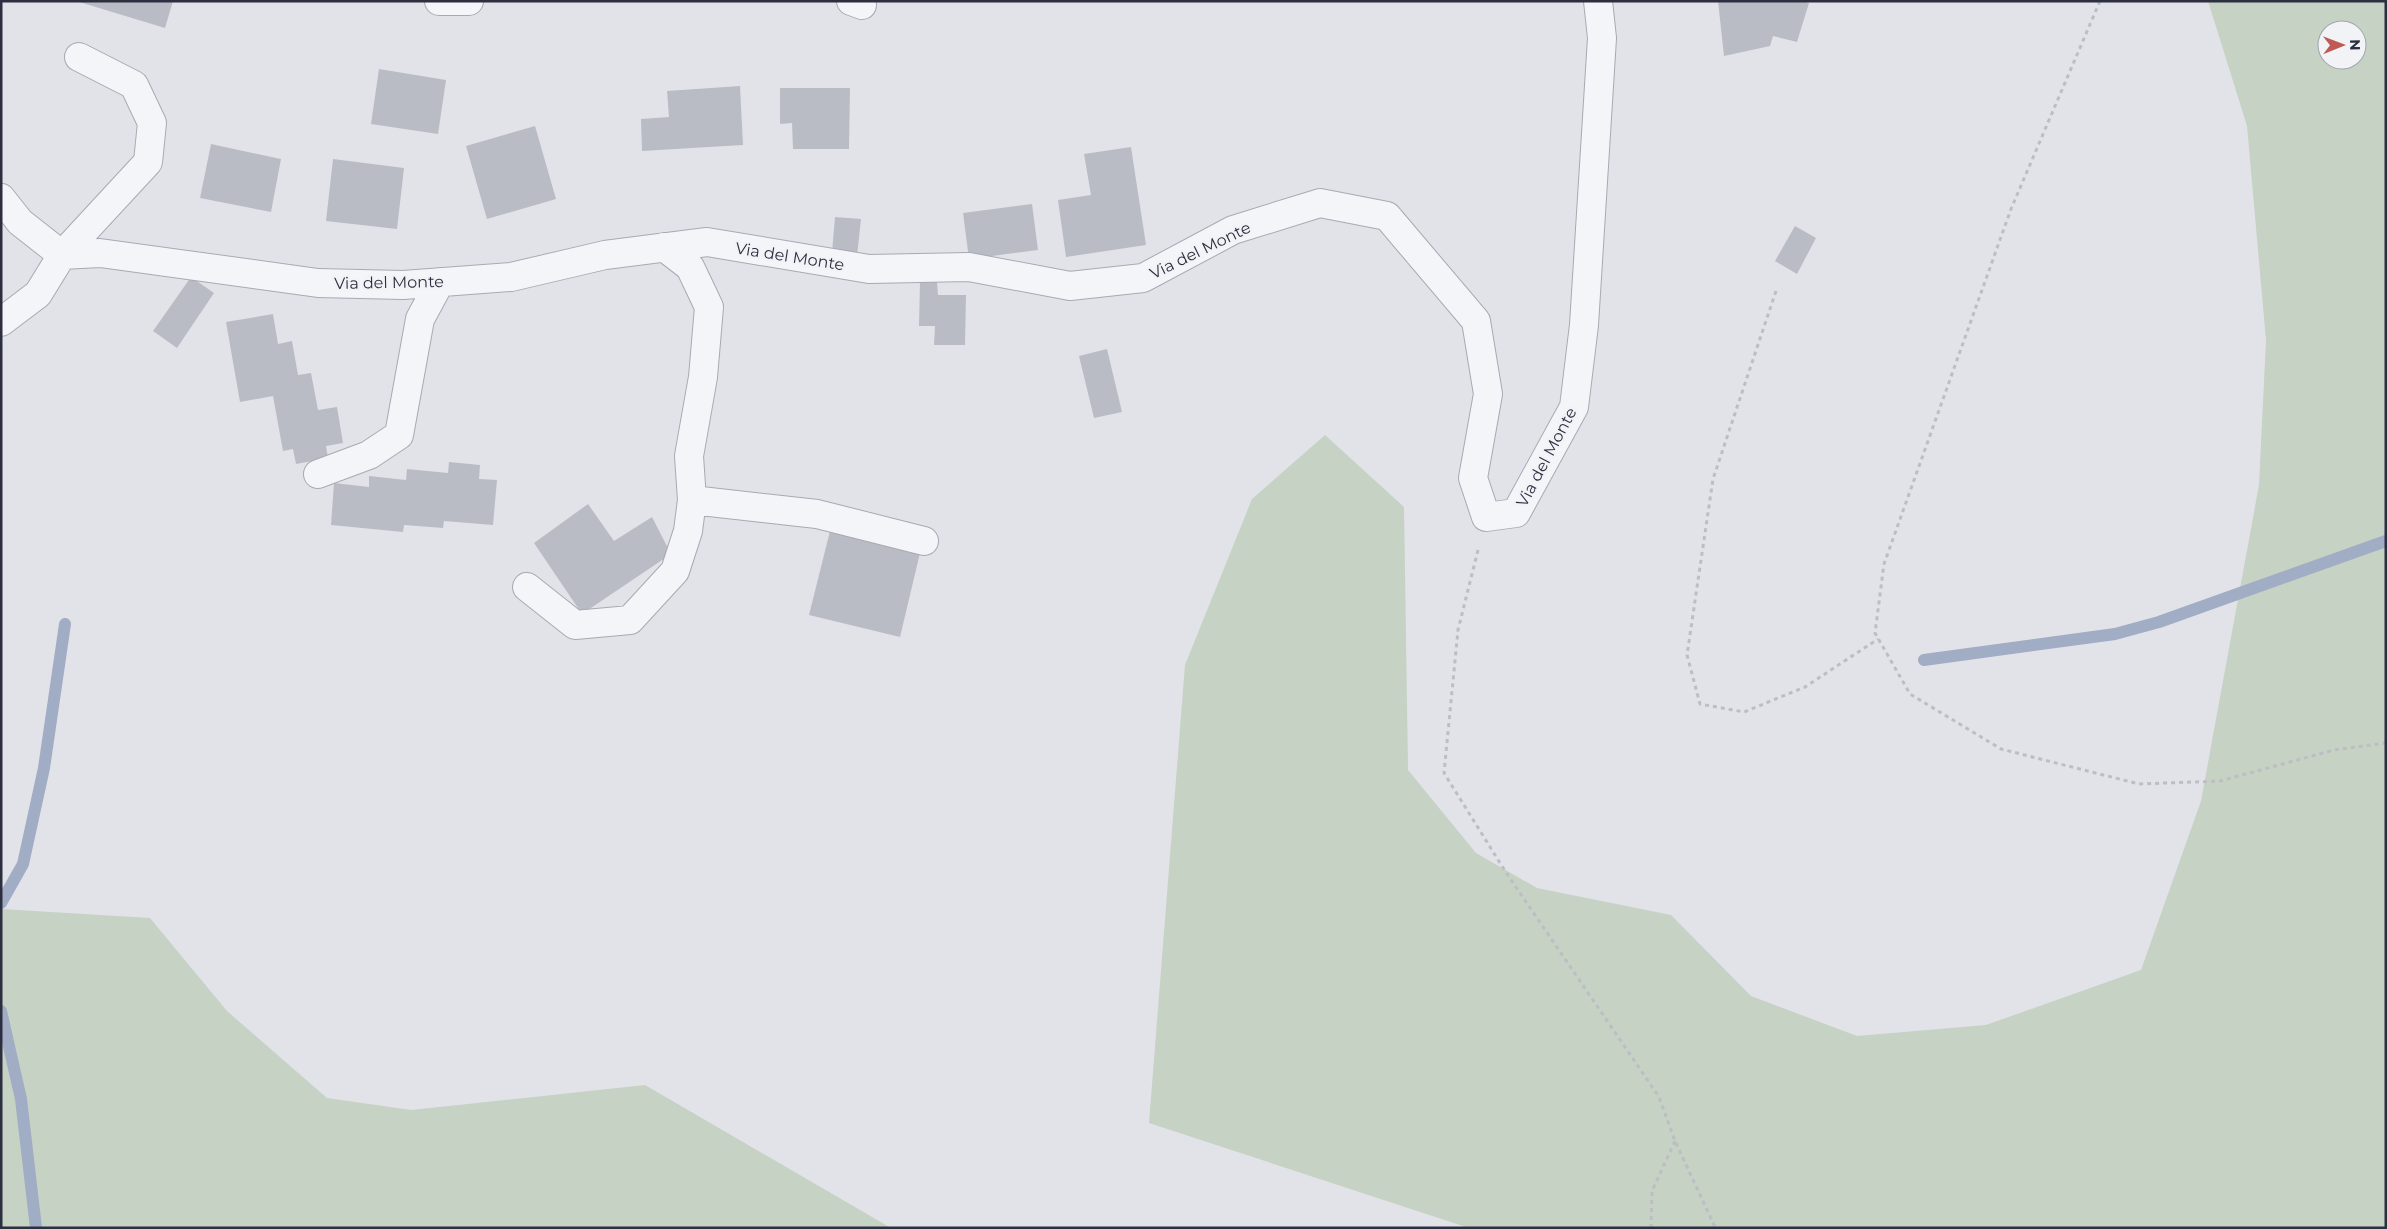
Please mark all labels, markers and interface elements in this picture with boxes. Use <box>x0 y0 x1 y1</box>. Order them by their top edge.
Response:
north arrow <box>2317 20 2367 70</box>
text: N <box>2346 39 2364 51</box>
street label: Via del Monte <box>1147 218 1254 283</box>
street label: Via del Monte <box>734 239 846 274</box>
street label: Via del Monte <box>334 272 444 293</box>
street label: Via del Monte <box>1512 404 1581 510</box>

